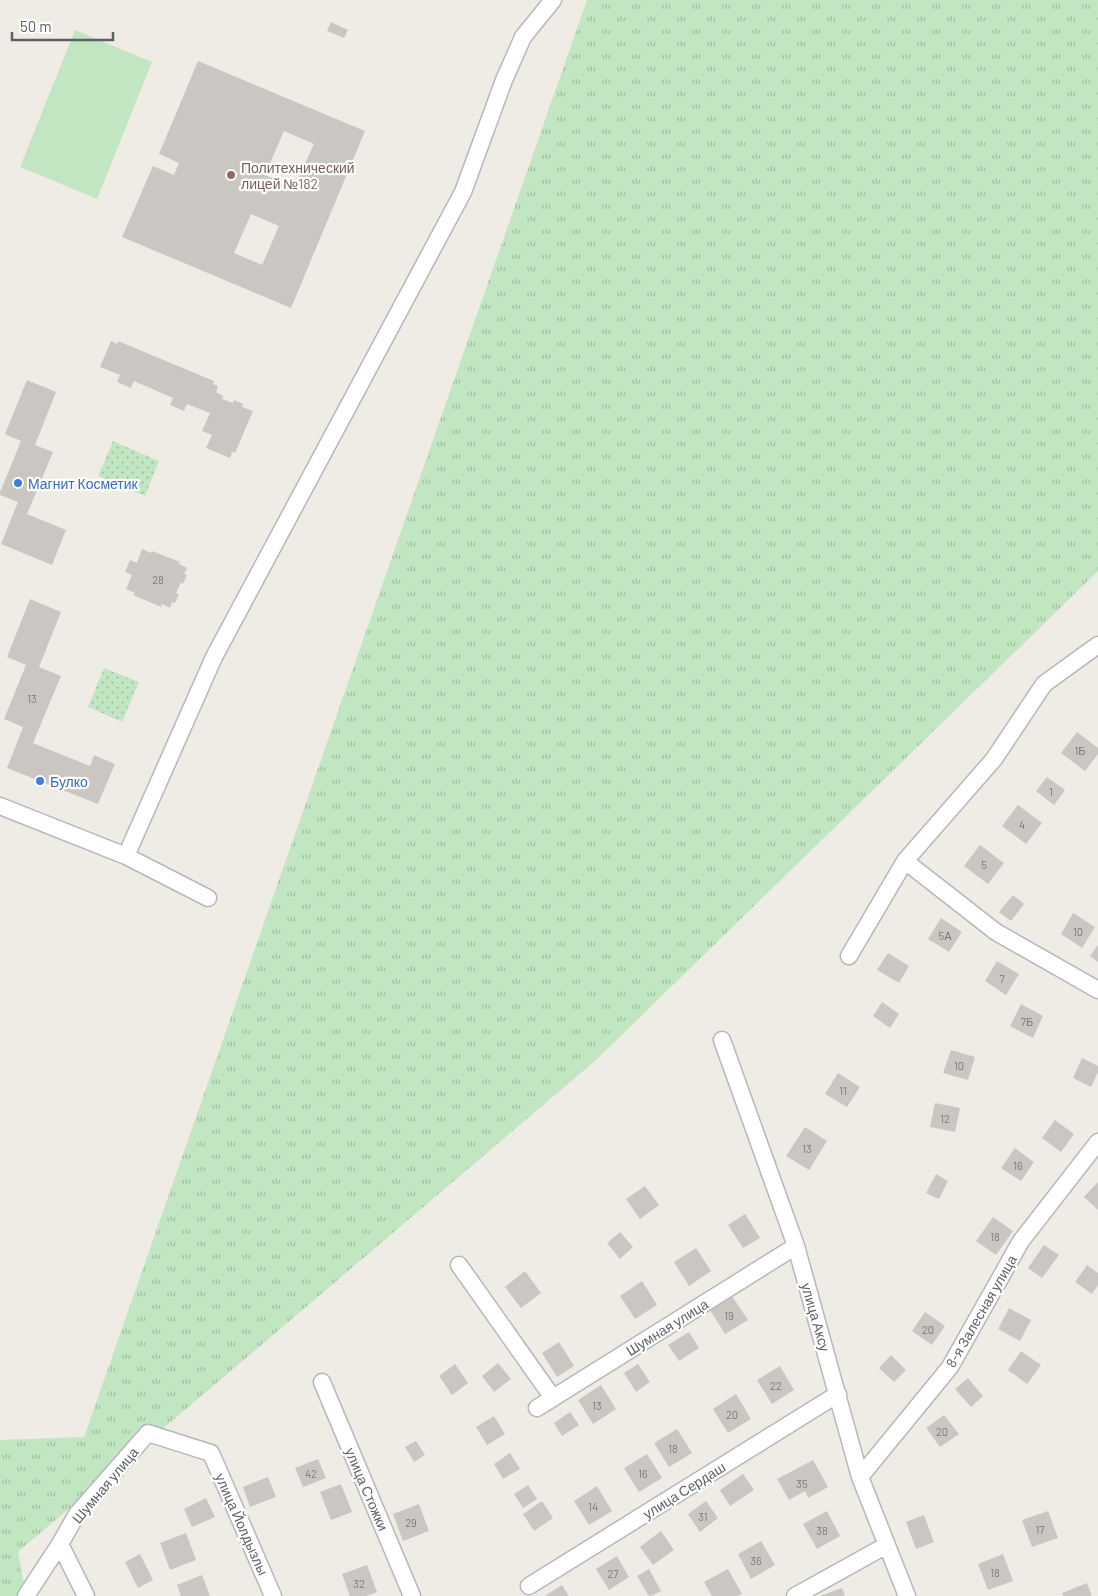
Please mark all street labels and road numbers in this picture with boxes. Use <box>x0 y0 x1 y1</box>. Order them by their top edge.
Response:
street label: 8-я Залесная улица <box>942 1252 1020 1370</box>
street label: улица Аксу <box>798 1281 834 1353</box>
street label: Шумная улица <box>623 1295 711 1359</box>
street label: Шумная улица <box>68 1443 142 1526</box>
street label: улица Стожки <box>342 1445 392 1533</box>
street label: улица Сердаш <box>640 1458 728 1522</box>
street label: улица Йолдызлы <box>212 1470 272 1578</box>

